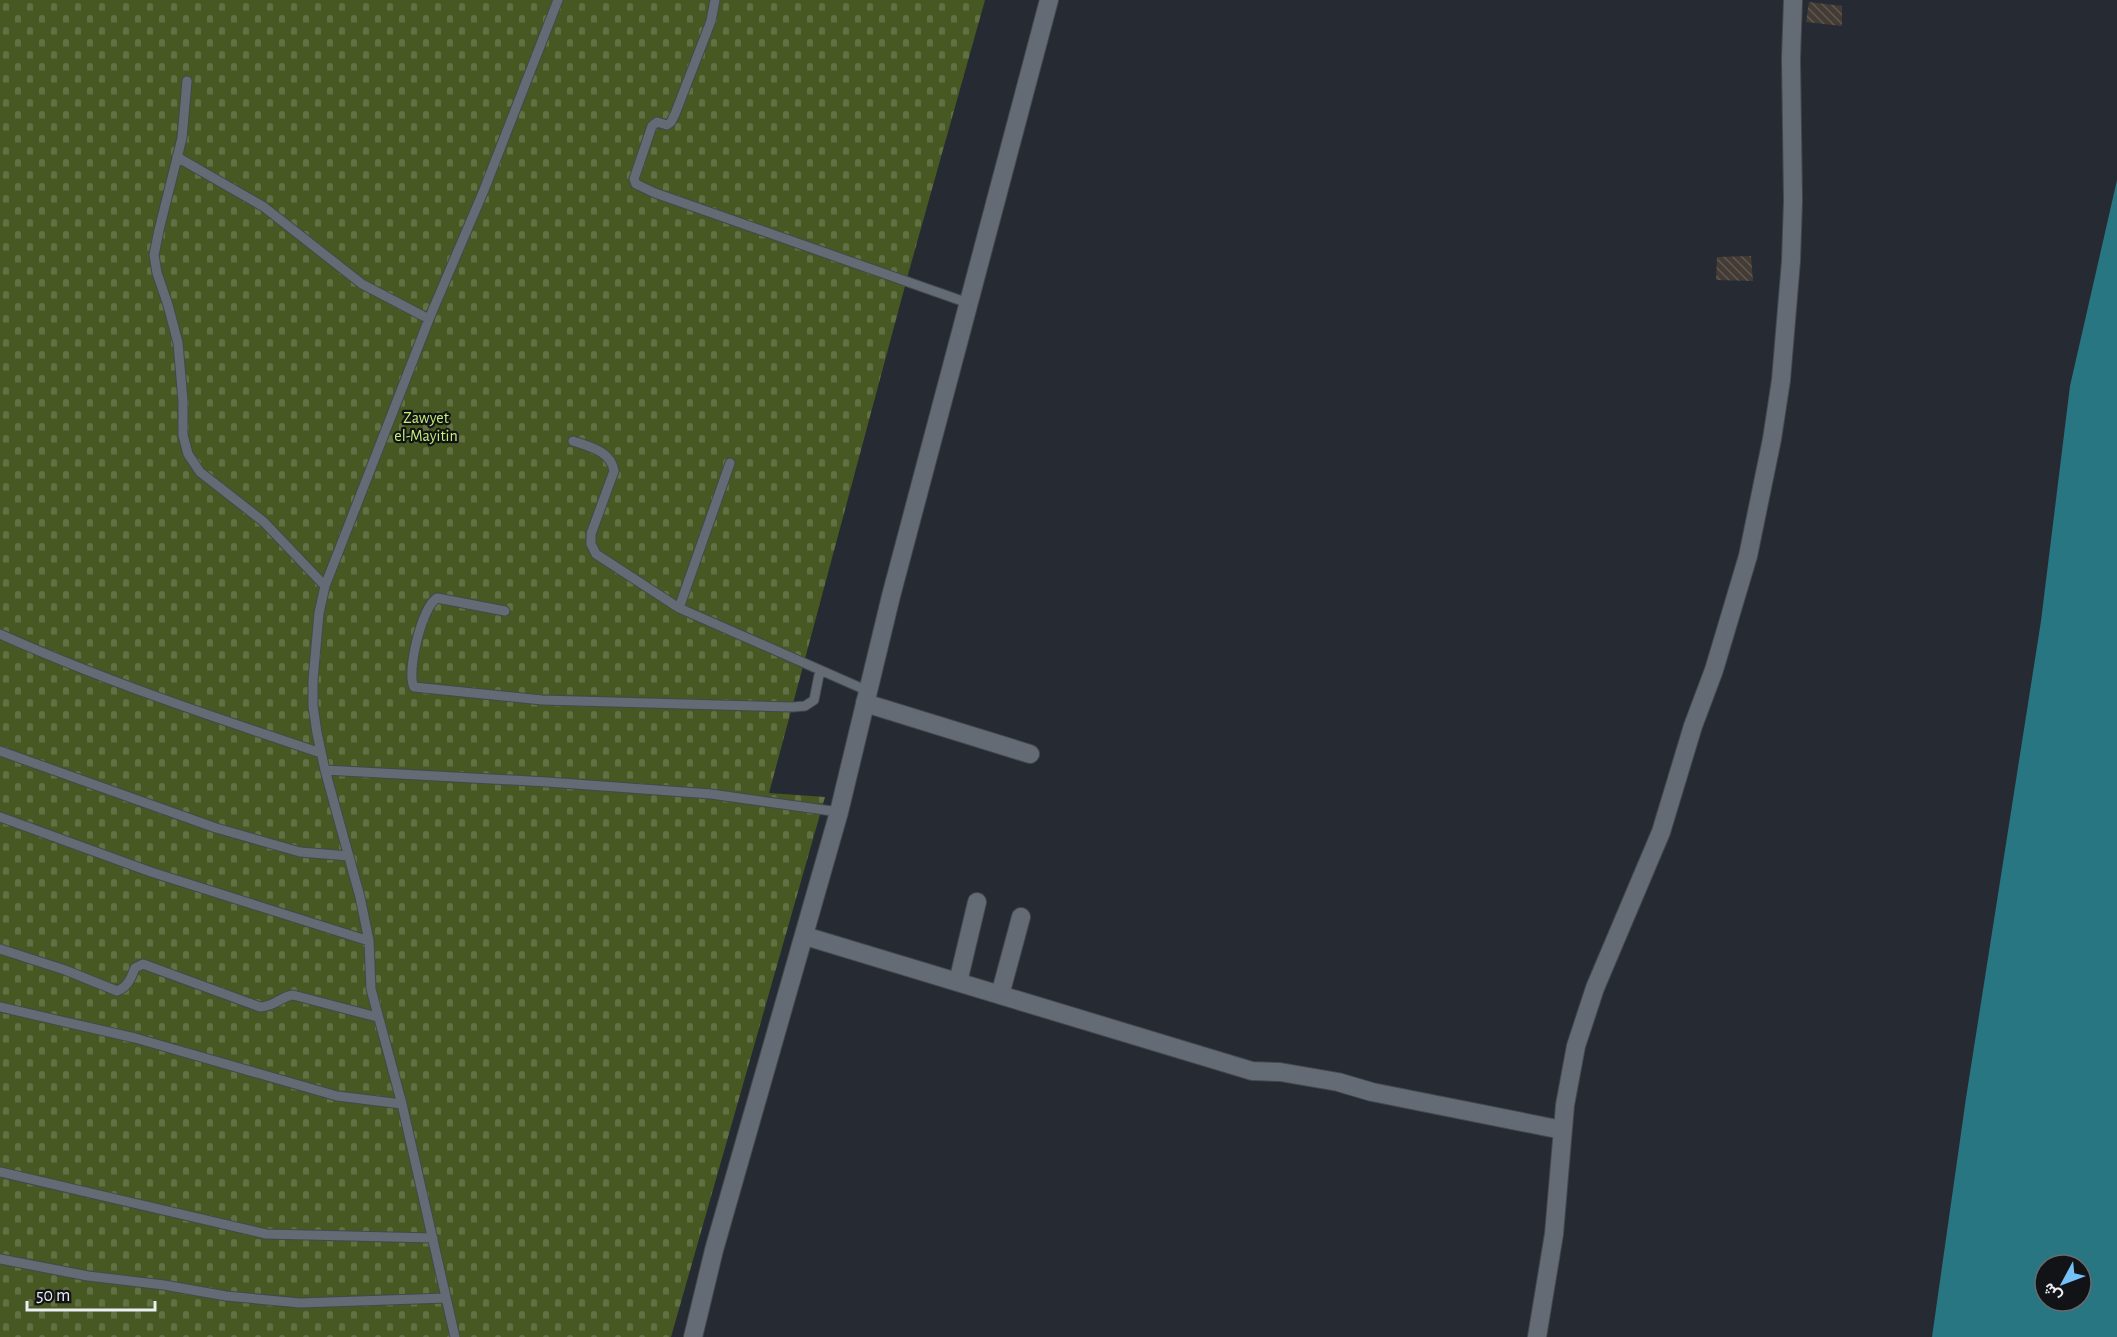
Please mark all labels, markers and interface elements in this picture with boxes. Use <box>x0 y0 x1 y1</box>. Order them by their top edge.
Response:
park label: Zawyet el-Mayitin <box>394 410 458 445</box>
north arrow <box>2033 1253 2093 1313</box>
scale bar <box>27 1274 154 1312</box>
text: ش <box>2040 1279 2066 1305</box>
text: 50 m <box>36 1287 70 1305</box>

